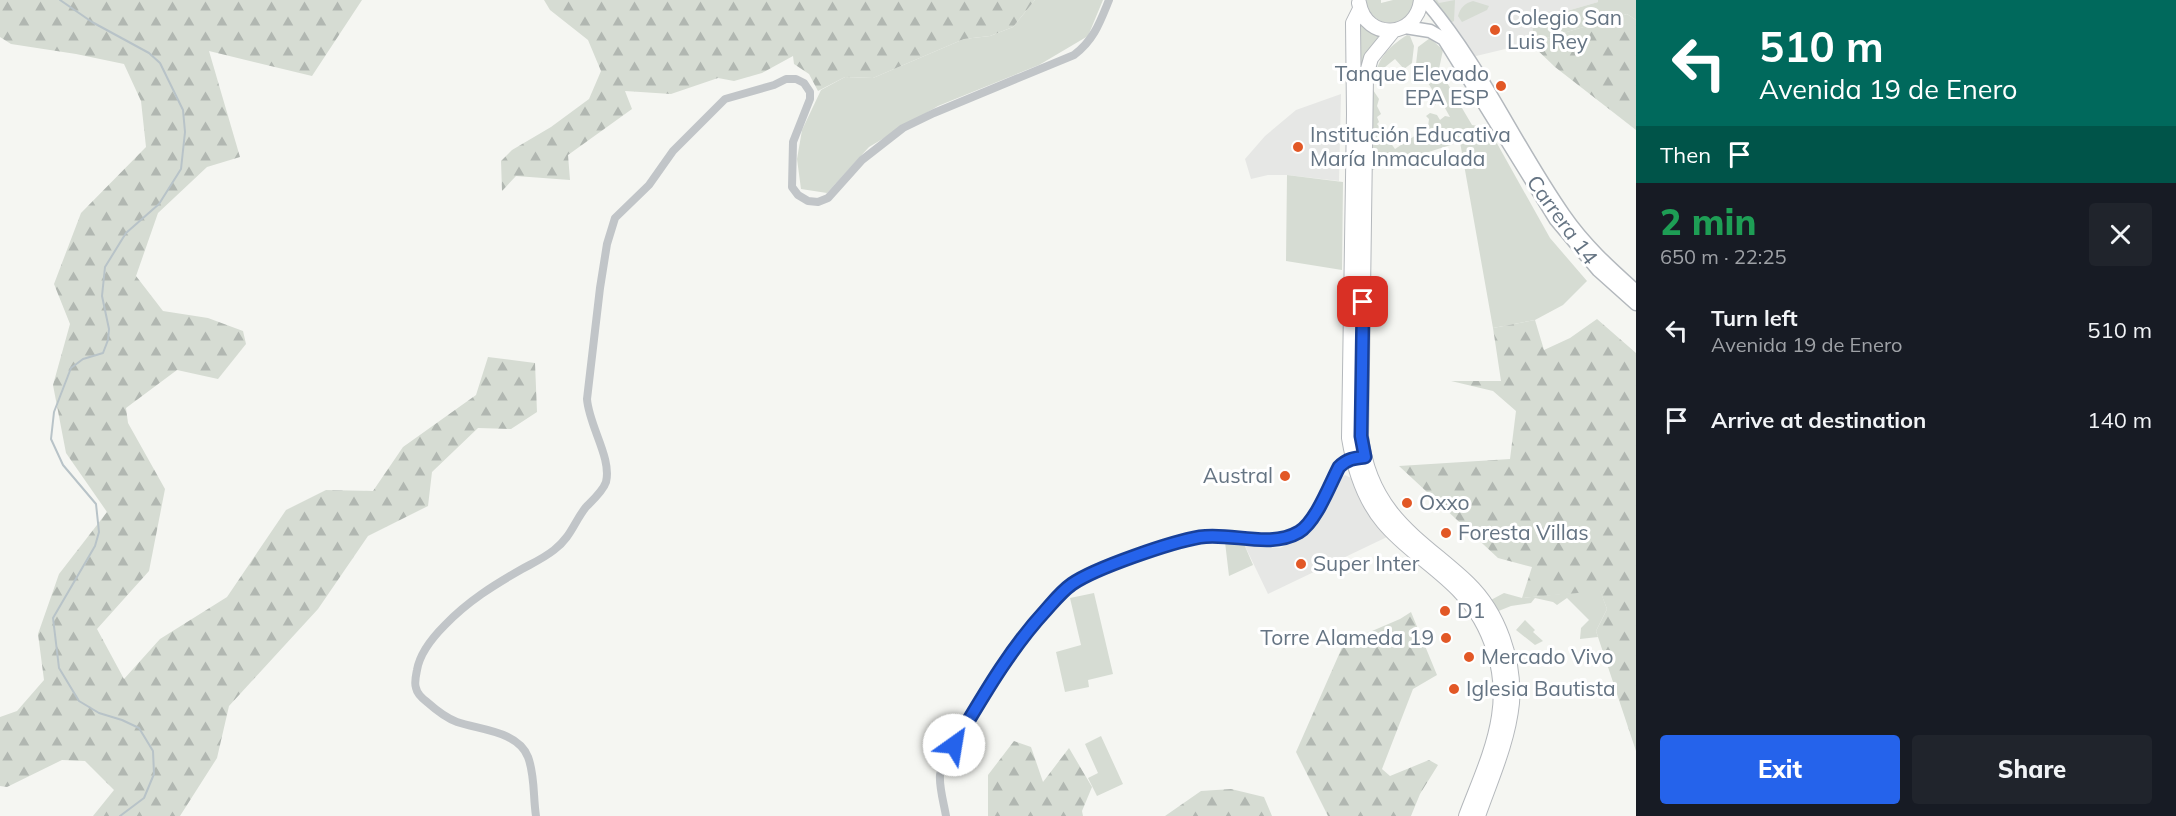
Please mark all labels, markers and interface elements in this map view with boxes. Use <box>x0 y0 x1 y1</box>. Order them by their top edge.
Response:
place label: Colegio San Luis Rey <box>1507 4 1622 54</box>
text: 510 m <box>1759 20 1884 73</box>
marker: Colegio San Luis Rey <box>1488 23 1502 37</box>
icon: left <box>1660 24 1738 102</box>
place label: Tanque Elevado EPA ESP <box>1335 60 1489 110</box>
text: Avenida 19 de Enero <box>1759 72 2017 106</box>
marker: Tanque Elevado EPA ESP <box>1494 79 1508 93</box>
place label: Institución Educativa María Inmaculada <box>1310 121 1511 171</box>
icon: arrive <box>1723 138 1756 171</box>
marker: Institución Educativa María Inmaculada <box>1291 140 1305 154</box>
text: Then <box>1660 141 1711 169</box>
street label: Carrera 14 <box>1522 170 1604 269</box>
text: 2 min <box>1660 199 1756 244</box>
button: close <box>2089 203 2152 266</box>
text: 650 m · 22:25 <box>1660 244 1786 269</box>
pin <box>1337 276 1388 327</box>
icon: arrive <box>1346 285 1379 318</box>
text: Turn left <box>1711 304 1798 332</box>
icon: left <box>1660 314 1693 347</box>
text: 510 m <box>2087 316 2152 344</box>
text: Avenida 19 de Enero <box>1711 332 1902 357</box>
icon: arrive <box>1660 404 1693 437</box>
text: Arrive at destination <box>1711 406 1926 434</box>
text: 140 m <box>2087 406 2152 434</box>
place label: Austral <box>1203 462 1273 488</box>
marker: Austral <box>1278 469 1292 483</box>
place label: Oxxo <box>1419 489 1469 515</box>
marker: Oxxo <box>1400 496 1414 510</box>
place label: Foresta Villas <box>1458 519 1589 545</box>
marker: Foresta Villas <box>1439 526 1453 540</box>
place label: Super Inter <box>1313 550 1420 576</box>
marker: Super Inter <box>1294 557 1308 571</box>
place label: D1 <box>1457 597 1485 623</box>
marker: D1 <box>1438 604 1452 618</box>
place label: Torre Alameda 19 <box>1260 624 1434 650</box>
marker: Torre Alameda 19 <box>1439 631 1453 645</box>
place label: Mercado Vivo <box>1481 643 1614 669</box>
marker: Mercado Vivo <box>1462 650 1476 664</box>
place label: Iglesia Bautista <box>1466 675 1616 701</box>
marker: Iglesia Bautista <box>1447 682 1461 696</box>
position arrow <box>922 713 986 777</box>
button: Exit <box>1660 735 1900 804</box>
button: Share <box>1912 735 2152 804</box>

